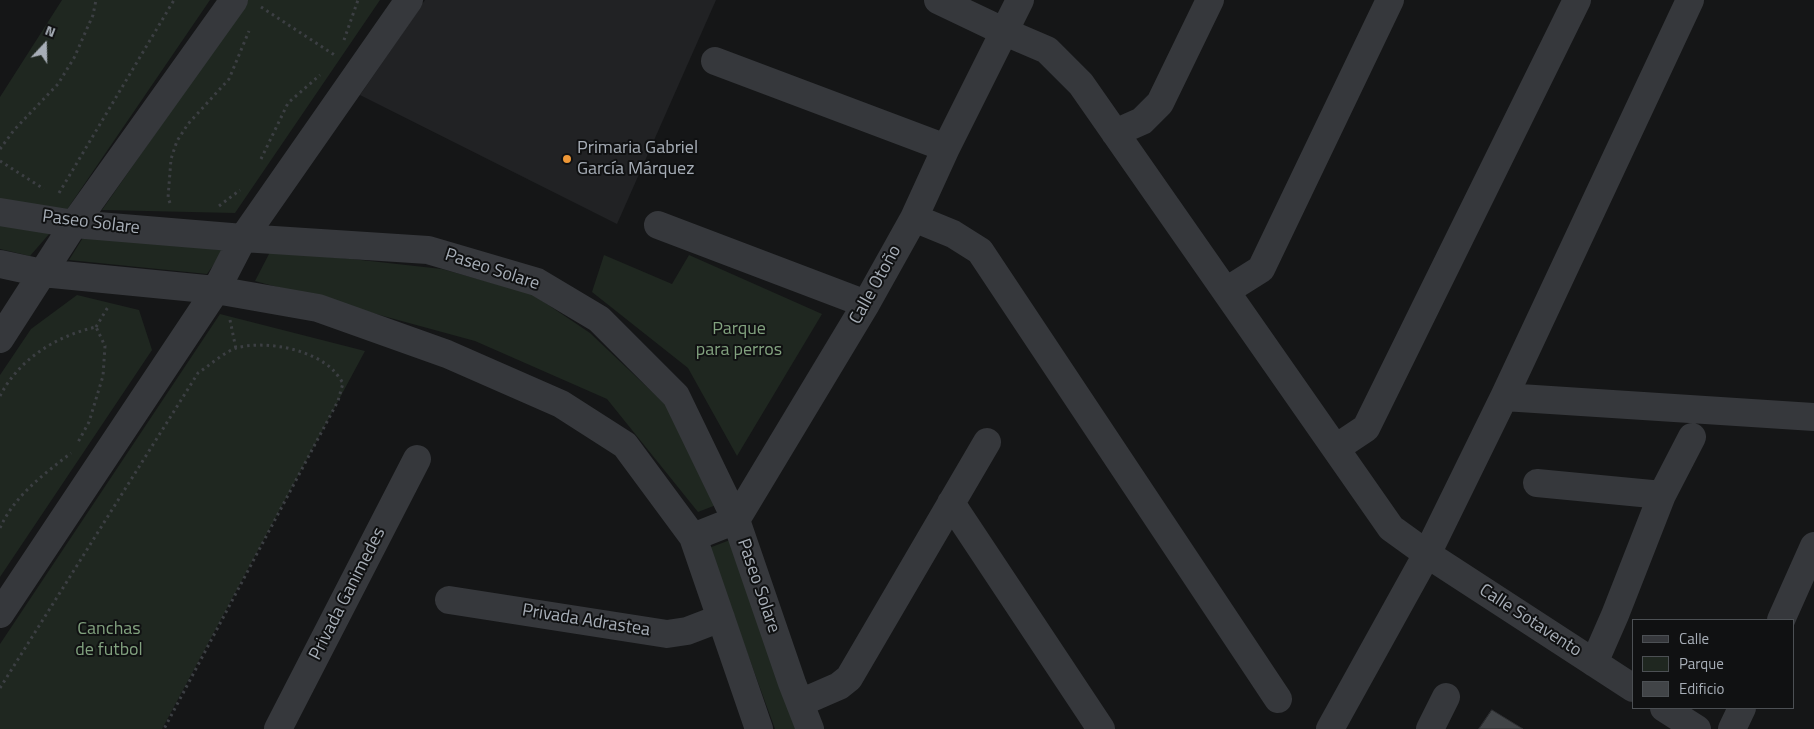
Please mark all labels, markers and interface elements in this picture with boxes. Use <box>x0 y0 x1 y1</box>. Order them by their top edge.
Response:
text: N <box>42 19 59 42</box>
north arrow <box>20 20 70 70</box>
place label: Primaria Gabriel García Márquez <box>577 138 698 180</box>
marker: Primaria Gabriel García Márquez <box>561 153 573 165</box>
street label: Paseo Solare <box>41 206 141 240</box>
street label: Calle Otoño <box>845 242 907 328</box>
street label: Paseo Solare <box>442 245 542 295</box>
park label: Parque para perros <box>696 319 782 362</box>
street label: Privada Ganimedes <box>305 524 391 664</box>
street label: Paseo Solare <box>732 536 784 636</box>
street label: Calle Sotavento <box>1475 580 1585 662</box>
street label: Privada Adrastea <box>521 600 651 642</box>
park label: Canchas de futbol <box>75 619 143 662</box>
legend <box>1632 619 1794 709</box>
text: Calle <box>1679 627 1709 650</box>
text: Parque <box>1679 652 1724 675</box>
text: Edificio <box>1679 677 1724 700</box>

